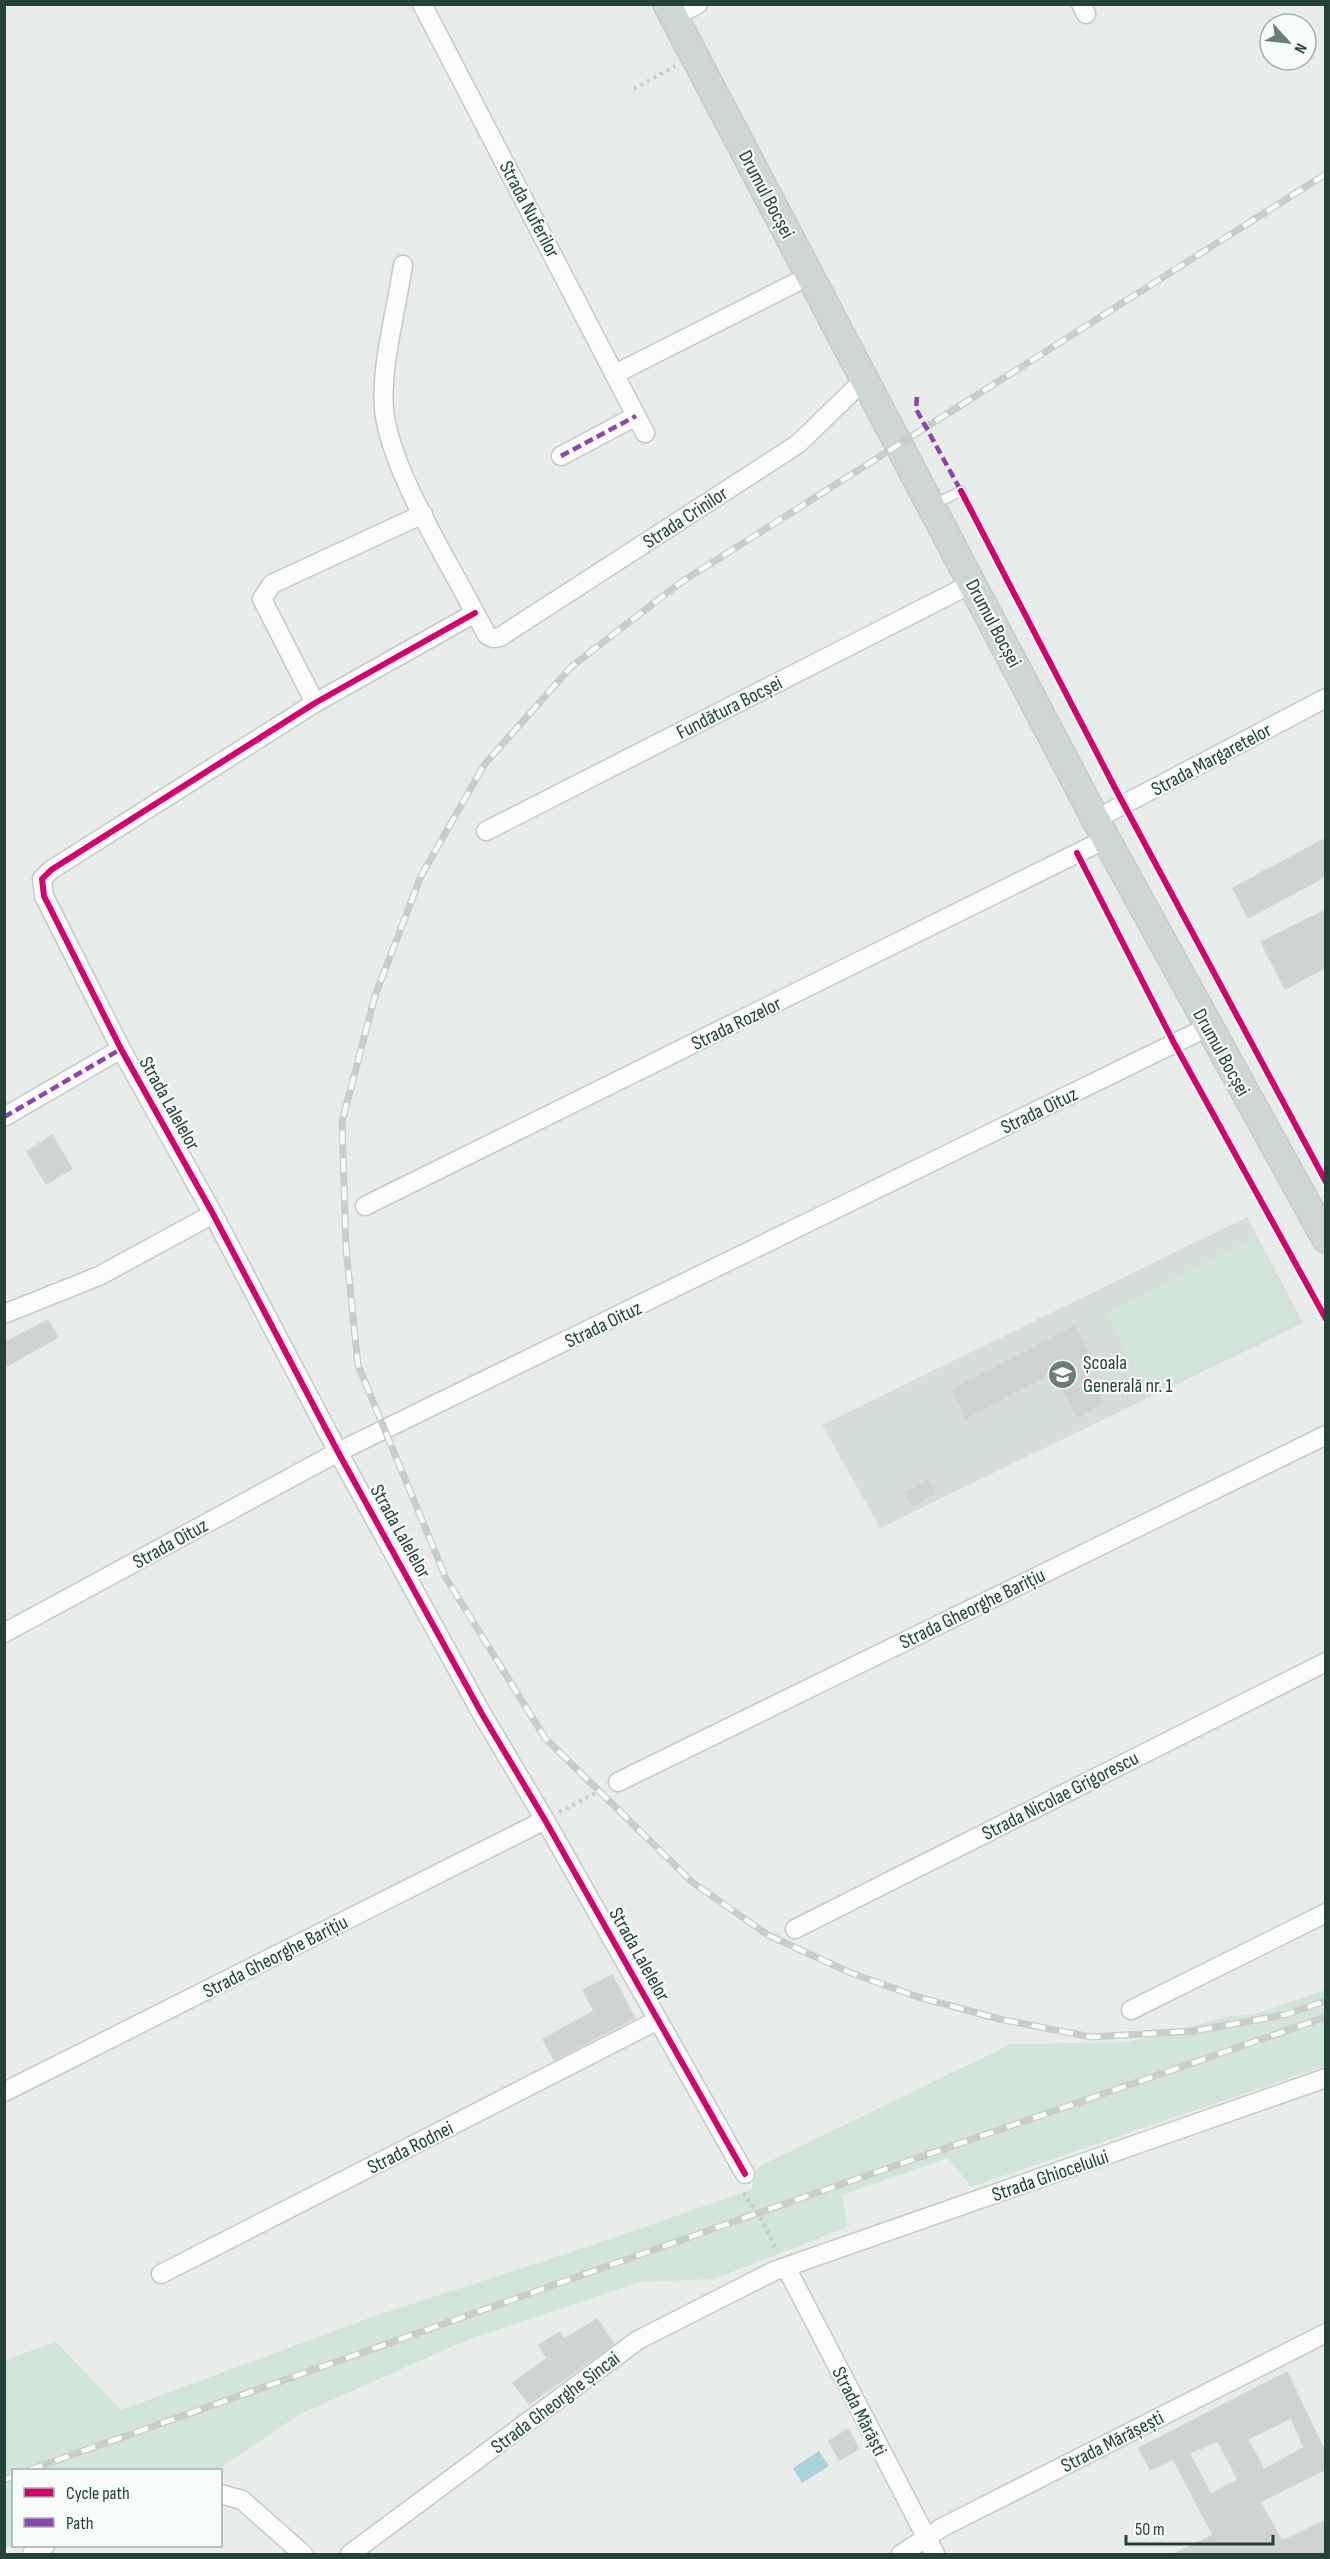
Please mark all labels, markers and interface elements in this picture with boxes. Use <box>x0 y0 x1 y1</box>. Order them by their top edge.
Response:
north arrow <box>1258 12 1318 72</box>
text: N <box>1290 40 1310 56</box>
street label: Drumul Bocșei <box>733 146 799 243</box>
street label: Strada Nuferilor <box>494 157 565 262</box>
street label: Strada Crinilor <box>639 481 733 554</box>
street label: Drumul Bocșei <box>960 575 1026 672</box>
street label: Fundătura Bocșei <box>673 671 786 745</box>
street label: Strada Margaretelor <box>1147 718 1276 802</box>
street label: Strada Rozelor <box>688 992 785 1056</box>
street label: Drumul Bocșei <box>1187 1005 1255 1100</box>
street label: Strada Lalelelor <box>134 1052 205 1155</box>
street label: Strada Oituz <box>997 1082 1082 1140</box>
street label: Strada Oituz <box>561 1296 646 1354</box>
place label: Școala Generală nr. 1 <box>1083 1351 1173 1398</box>
school or university icon: Școala Generală nr. 1 <box>1046 1358 1078 1390</box>
street label: Strada Lalelelor <box>365 1480 436 1583</box>
street label: Strada Oituz <box>129 1513 212 1574</box>
street label: Strada Gheorghe Barițiu <box>896 1563 1049 1655</box>
street label: Strada Nicolae Grigorescu <box>978 1746 1143 1846</box>
street label: Strada Lalelelor <box>604 1903 675 2006</box>
street label: Strada Gheorghe Barițiu <box>199 1910 352 2004</box>
street label: Strada Rodnei <box>364 2116 457 2180</box>
street label: Strada Ghiocelului <box>989 2145 1112 2207</box>
street label: Strada Gheorghe Șincai <box>487 2347 625 2459</box>
street label: Strada Mărăști <box>826 2363 892 2460</box>
street label: Strada Mărășești <box>1057 2406 1168 2478</box>
legend <box>12 2469 222 2547</box>
text: Cycle path <box>66 2483 130 2504</box>
scale bar <box>1126 2508 1273 2546</box>
text: Path <box>66 2513 94 2534</box>
text: 50 m <box>1135 2519 1165 2540</box>

